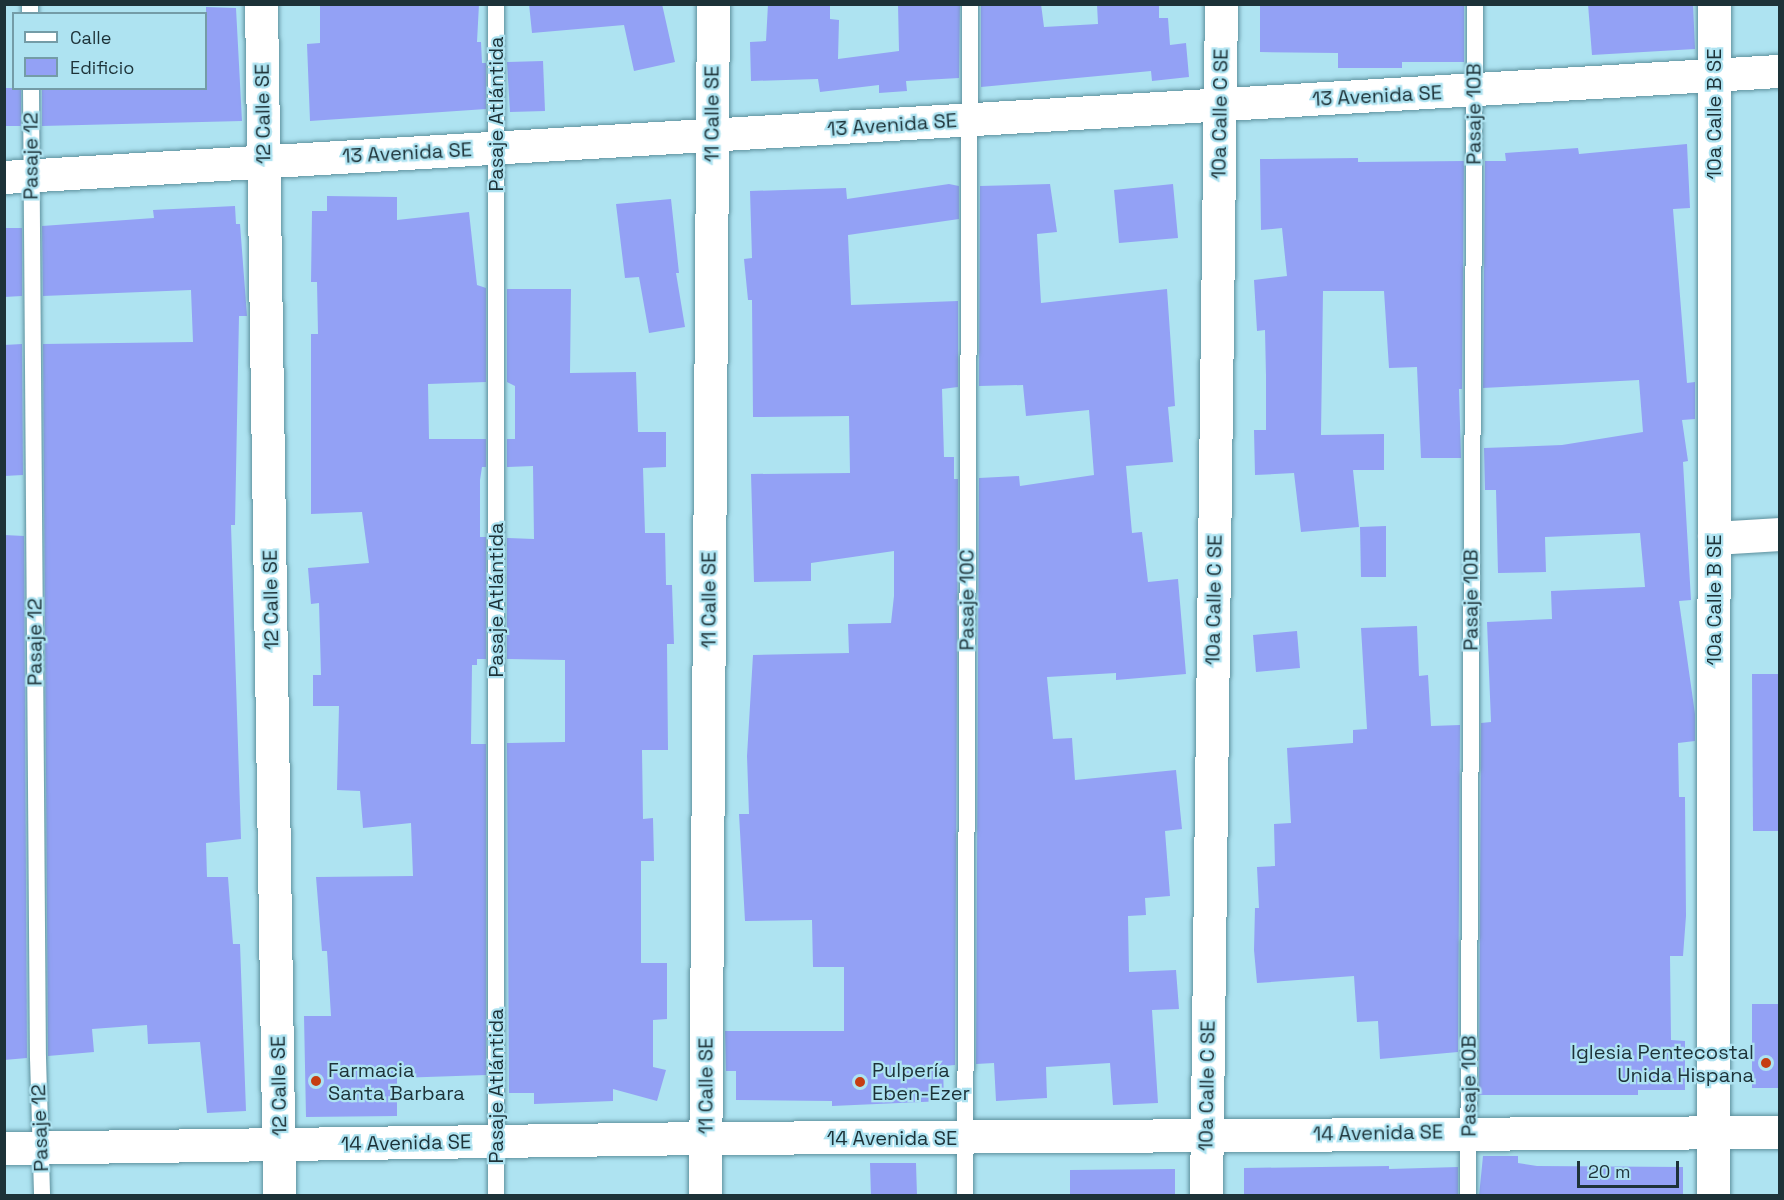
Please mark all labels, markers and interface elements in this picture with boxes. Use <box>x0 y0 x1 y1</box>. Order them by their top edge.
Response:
legend <box>12 12 207 90</box>
text: Calle <box>70 26 111 49</box>
street label: Pasaje Atlántida <box>484 36 508 192</box>
street label: 10a Calle C SE <box>1207 49 1233 179</box>
street label: 10a Calle B SE <box>1702 49 1726 179</box>
text: Edificio <box>70 56 134 79</box>
street label: Pasaje 10B <box>1462 63 1486 165</box>
street label: 12 Calle SE <box>250 64 276 164</box>
street label: 11 Calle SE <box>700 66 724 162</box>
street label: 13 Avenida SE <box>1311 81 1443 111</box>
street label: 13 Avenida SE <box>826 108 958 142</box>
street label: Pasaje 12 <box>19 112 43 200</box>
street label: 13 Avenida SE <box>341 138 473 168</box>
street label: Pasaje Atlántida <box>484 522 508 678</box>
street label: 10a Calle C SE <box>1201 535 1227 665</box>
street label: 10a Calle B SE <box>1702 535 1726 665</box>
street label: Pasaje 10C <box>955 549 979 651</box>
street label: Pasaje 10B <box>1459 549 1483 651</box>
street label: 12 Calle SE <box>258 550 284 650</box>
street label: 11 Calle SE <box>697 552 721 648</box>
street label: Pasaje 12 <box>23 598 47 686</box>
street label: Pasaje Atlántida <box>484 1008 508 1164</box>
street label: 10a Calle C SE <box>1194 1021 1220 1151</box>
street label: Pasaje 10B <box>1457 1035 1481 1137</box>
street label: 12 Calle SE <box>266 1036 292 1136</box>
street label: 11 Calle SE <box>694 1038 718 1134</box>
place label: Iglesia Pentecostal Unida Hispana <box>1571 1040 1754 1087</box>
marker: Iglesia Pentecostal Unida Hispana <box>1759 1056 1773 1070</box>
place label: Farmacia Santa Barbara <box>328 1058 465 1105</box>
place label: Pulpería Eben-Ezer <box>872 1058 970 1105</box>
marker: Farmacia Santa Barbara <box>309 1074 323 1088</box>
marker: Pulpería Eben-Ezer <box>853 1075 867 1089</box>
street label: Pasaje 12 <box>26 1084 54 1172</box>
street label: 14 Avenida SE <box>1312 1120 1444 1146</box>
street label: 14 Avenida SE <box>827 1126 957 1150</box>
street label: 14 Avenida SE <box>340 1130 472 1156</box>
scale bar <box>1580 1149 1682 1187</box>
text: 20 m <box>1588 1160 1631 1183</box>

